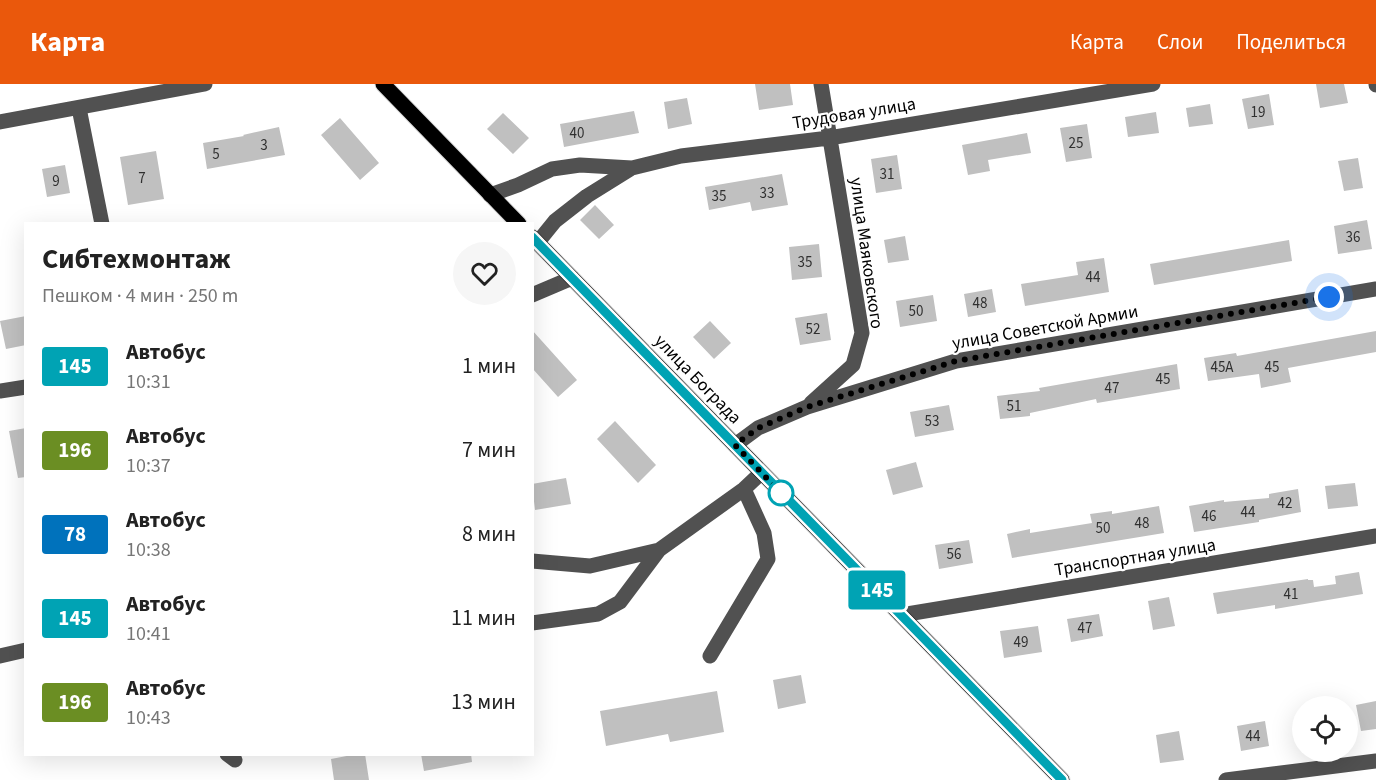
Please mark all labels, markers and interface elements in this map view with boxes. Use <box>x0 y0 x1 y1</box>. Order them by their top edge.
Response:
text: Карта <box>30 22 105 62</box>
text: Карта <box>1070 27 1124 57</box>
text: Слои <box>1157 27 1203 57</box>
text: Поделиться <box>1236 27 1346 57</box>
street label: Трудовая улица <box>791 91 918 136</box>
house number: 19 <box>1251 102 1265 123</box>
house number: 40 <box>570 123 584 144</box>
house number: 25 <box>1069 133 1083 154</box>
house number: 3 <box>260 135 268 156</box>
house number: 5 <box>212 144 220 165</box>
house number: 31 <box>880 164 894 185</box>
house number: 7 <box>138 168 146 189</box>
house number: 9 <box>52 171 60 192</box>
street label: улица Маяковского <box>844 176 890 330</box>
house number: 33 <box>760 183 774 204</box>
house number: 35 <box>712 186 726 207</box>
house number: 36 <box>1346 227 1360 248</box>
text: Сибтехмонтаж <box>42 239 231 279</box>
button: heart <box>453 242 516 305</box>
house number: 35 <box>798 252 812 273</box>
house number: 44 <box>1086 267 1101 288</box>
text: Пешком · 4 мин · 250 m <box>42 282 238 310</box>
your location <box>1314 282 1344 312</box>
house number: 48 <box>973 293 987 314</box>
street label: улица Советской Армии <box>950 299 1140 356</box>
house number: 50 <box>909 301 923 322</box>
house number: 52 <box>806 319 820 340</box>
street label: улица Бограда <box>648 329 747 430</box>
text: Автобус <box>126 336 206 368</box>
text: 1 мин <box>462 350 516 382</box>
text: 145 <box>58 351 92 381</box>
house number: 45А <box>1210 357 1234 378</box>
house number: 45 <box>1265 357 1279 378</box>
text: 10:31 <box>126 368 171 396</box>
house number: 45 <box>1156 369 1170 390</box>
house number: 47 <box>1105 378 1119 399</box>
house number: 51 <box>1007 396 1021 417</box>
house number: 53 <box>925 411 939 432</box>
text: Автобус <box>126 420 206 452</box>
text: 7 мин <box>462 434 516 466</box>
text: 196 <box>58 435 92 465</box>
text: 10:37 <box>126 452 171 480</box>
unlabelled marker <box>768 480 794 506</box>
house number: 42 <box>1278 493 1292 514</box>
house number: 44 <box>1241 502 1256 523</box>
text: Автобус <box>126 504 206 536</box>
house number: 46 <box>1202 506 1216 527</box>
house number: 48 <box>1135 513 1149 534</box>
text: 8 мин <box>462 518 516 550</box>
house number: 50 <box>1096 518 1110 539</box>
text: 78 <box>64 519 86 549</box>
street label: Транспортная улица <box>1053 532 1217 583</box>
text: 10:38 <box>126 536 171 564</box>
house number: 56 <box>947 544 961 565</box>
line badge: 145 <box>842 570 912 610</box>
text: 145 <box>860 575 894 605</box>
house number: 41 <box>1284 584 1298 605</box>
text: Автобус <box>126 588 206 620</box>
text: 11 мин <box>451 602 516 634</box>
text: 145 <box>58 603 92 633</box>
house number: 47 <box>1078 618 1092 639</box>
text: 10:41 <box>126 620 171 648</box>
house number: 49 <box>1014 632 1028 653</box>
text: Автобус <box>126 672 206 704</box>
text: 13 мин <box>451 686 516 718</box>
text: 196 <box>58 687 92 717</box>
map controls <box>1292 696 1358 762</box>
button: locate <box>1292 696 1358 762</box>
text: 10:43 <box>126 704 171 732</box>
house number: 44 <box>1246 726 1261 747</box>

